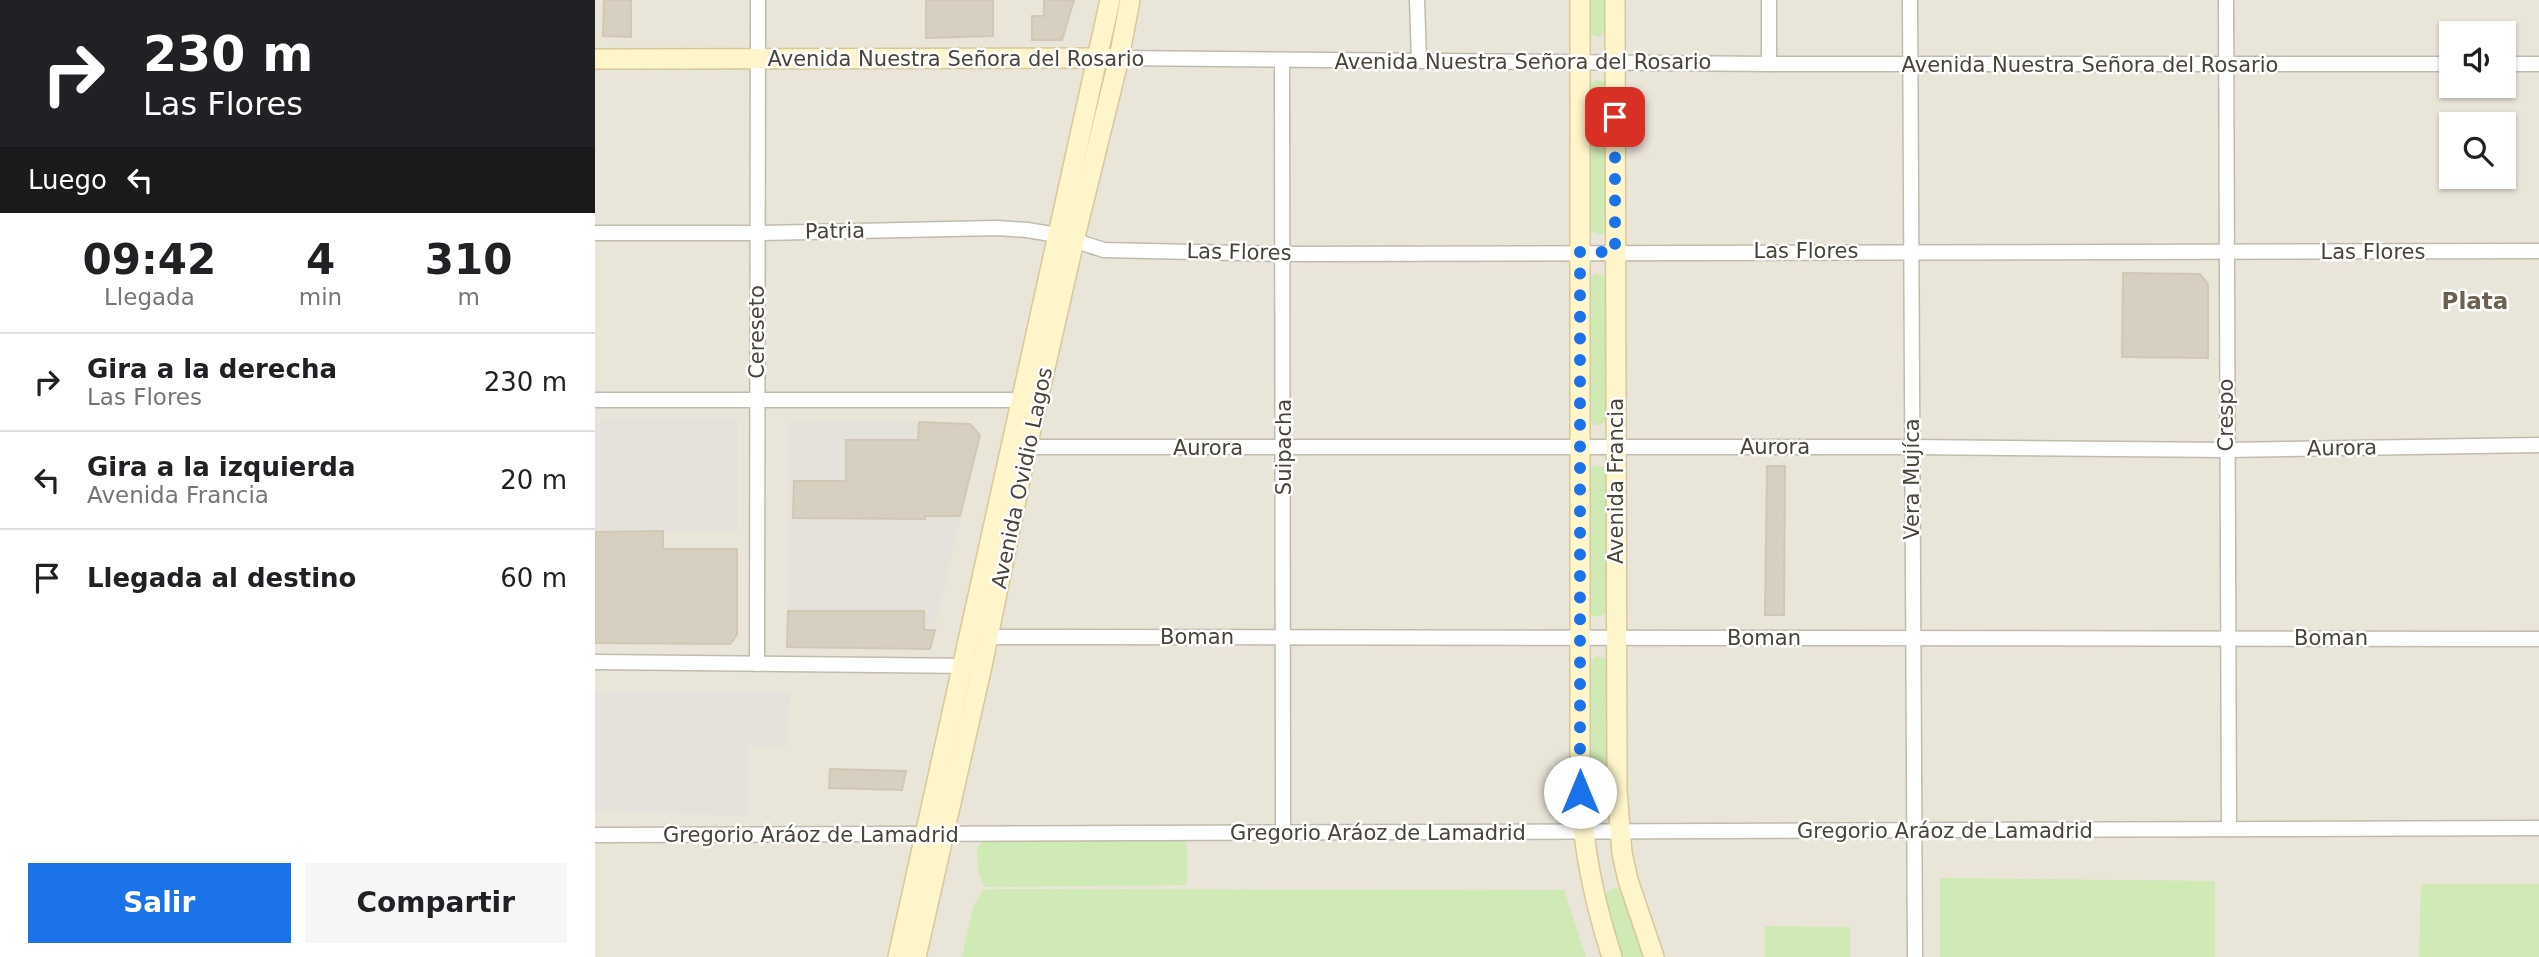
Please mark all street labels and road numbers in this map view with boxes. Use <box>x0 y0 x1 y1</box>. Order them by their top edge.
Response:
street label: Avenida Nuestra Señora del Rosario <box>768 47 1144 71</box>
street label: Avenida Nuestra Señora del Rosario <box>1335 50 1711 74</box>
street label: Avenida Nuestra Señora del Rosario <box>1902 53 2278 77</box>
street label: Patria <box>805 218 865 244</box>
street label: Las Flores <box>1186 239 1292 265</box>
street label: Las Flores <box>1754 239 1858 263</box>
street label: Las Flores <box>2321 240 2425 264</box>
street label: Cereseto <box>745 285 769 379</box>
street label: Avenida Ovidio Lagos <box>987 365 1057 591</box>
street label: Crespo <box>2214 379 2238 451</box>
street label: Avenida Francia <box>1604 398 1628 564</box>
street label: Suipacha <box>1272 399 1296 495</box>
street label: Vera Mujíca <box>1900 418 1924 540</box>
street label: Aurora <box>1740 435 1810 459</box>
street label: Aurora <box>2307 435 2377 461</box>
street label: Aurora <box>1173 436 1243 460</box>
street label: Boman <box>1160 625 1234 649</box>
street label: Boman <box>1727 626 1801 650</box>
street label: Boman <box>2294 626 2368 650</box>
street label: Gregorio Aráoz de Lamadrid <box>1797 819 2093 843</box>
street label: Gregorio Aráoz de Lamadrid <box>1230 821 1526 845</box>
street label: Gregorio Aráoz de Lamadrid <box>663 823 959 847</box>

